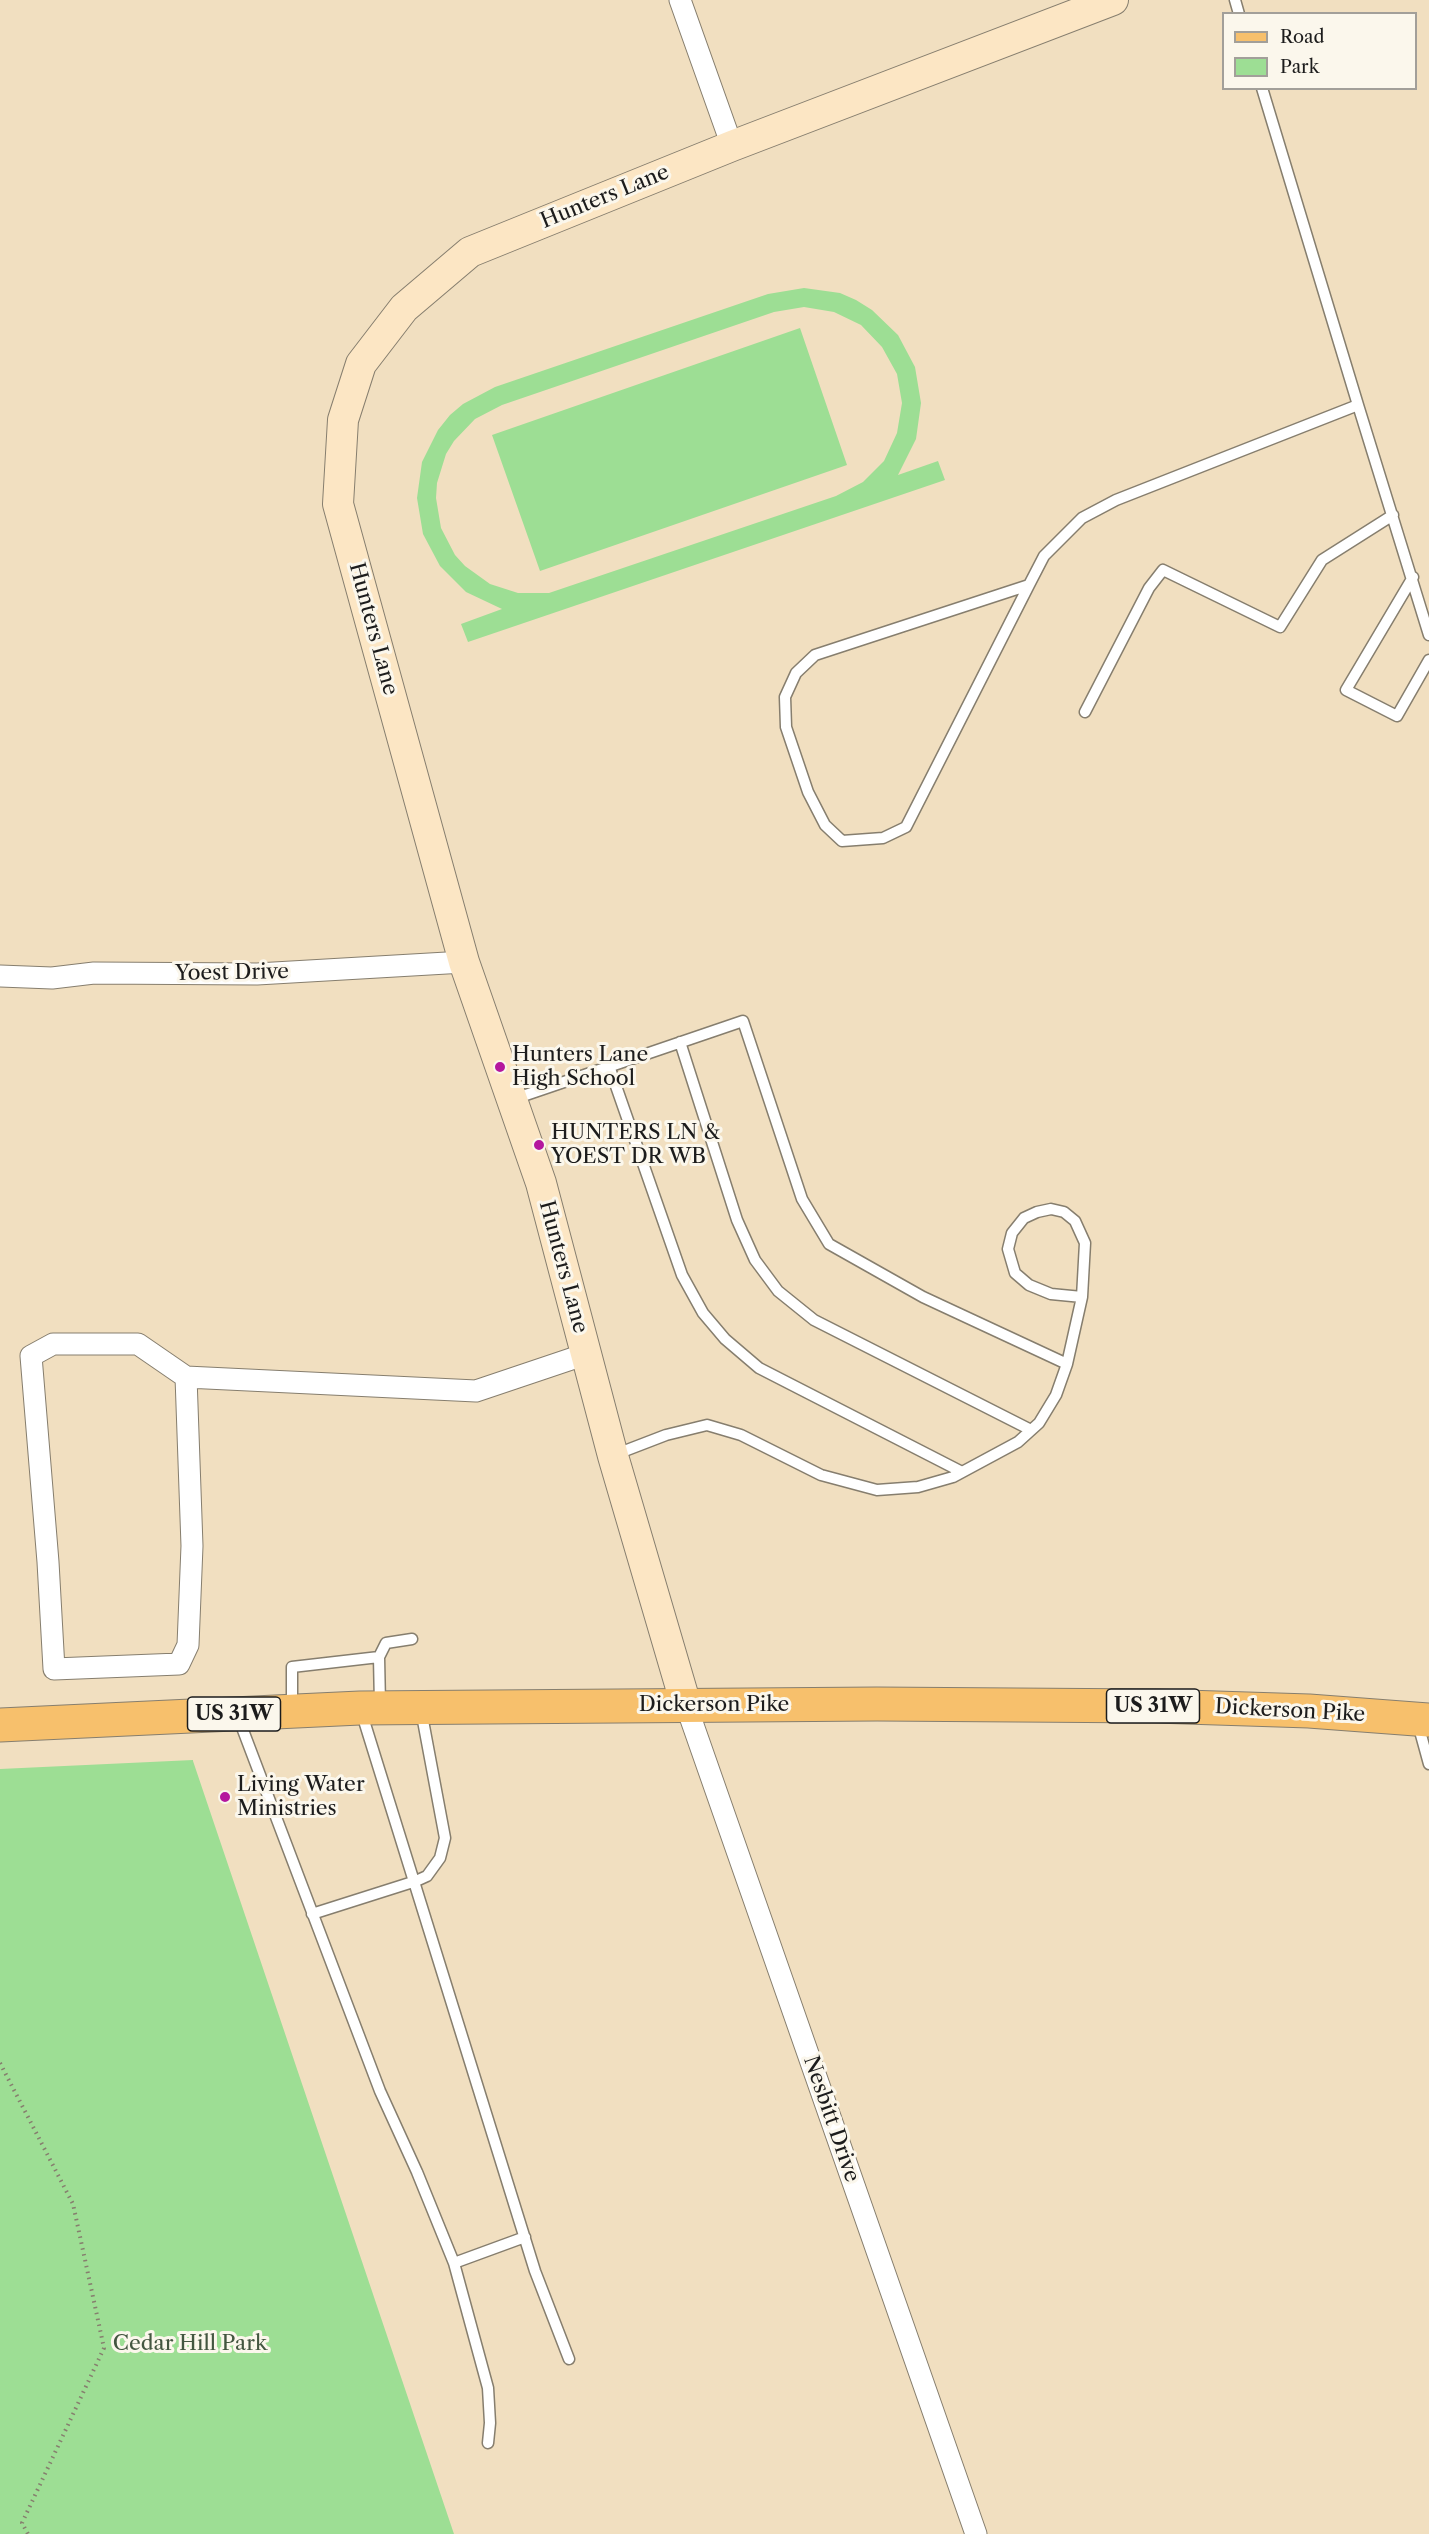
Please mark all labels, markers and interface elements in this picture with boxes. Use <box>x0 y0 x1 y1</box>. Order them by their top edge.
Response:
legend <box>1222 12 1417 90</box>
text: Road <box>1280 26 1325 48</box>
text: Park <box>1280 56 1319 78</box>
street label: Hunters Lane <box>537 160 673 234</box>
street label: Hunters Lane <box>343 560 403 698</box>
street label: Yoest Drive <box>175 959 289 987</box>
place label: Hunters Lane High School <box>512 1042 648 1092</box>
marker: Hunters Lane High School <box>493 1060 507 1074</box>
place label: HUNTERS LN & YOEST DR WB <box>551 1120 720 1170</box>
marker: HUNTERS LN & YOEST DR WB <box>532 1138 546 1152</box>
street label: Hunters Lane <box>533 1198 593 1336</box>
road number: US 31W <box>1106 1689 1200 1723</box>
street label: Dickerson Pike <box>639 1692 789 1718</box>
street label: Dickerson Pike <box>1214 1694 1366 1728</box>
road number: US 31W <box>188 1697 280 1731</box>
place label: Living Water Ministries <box>237 1772 365 1822</box>
marker: Living Water Ministries <box>218 1790 232 1804</box>
street label: Nesbitt Drive <box>798 2053 864 2185</box>
park label: Cedar Hill Park <box>113 2331 267 2357</box>

